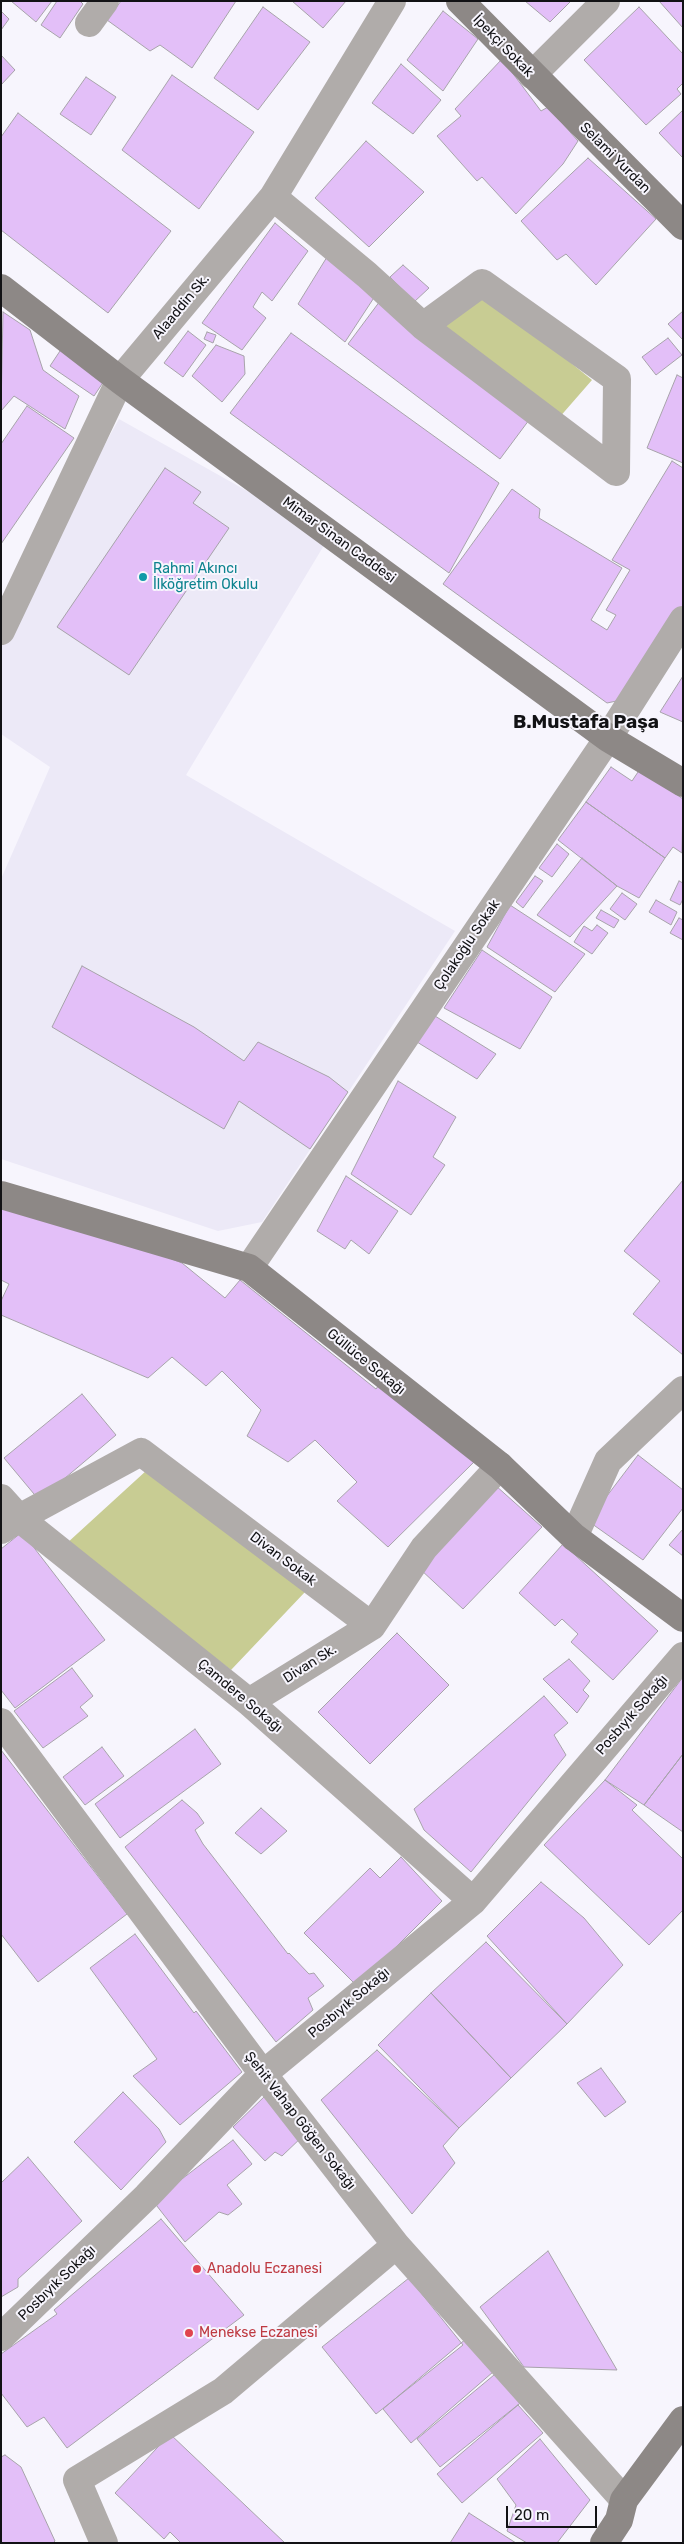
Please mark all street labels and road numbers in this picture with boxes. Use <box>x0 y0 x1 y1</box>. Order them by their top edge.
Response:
street label: İpekçi Sokak <box>469 11 537 81</box>
street label: Selami Yurdan <box>576 119 654 197</box>
street label: Alaaddin Sk. <box>149 271 213 343</box>
street label: Mimar Sinan Caddesi <box>279 493 399 587</box>
street label: Çolakoğlu Sokak <box>430 896 504 994</box>
street label: Güllüce Sokağı <box>324 1325 408 1399</box>
street label: Divan Sokak <box>246 1529 320 1589</box>
street label: Divan Sk. <box>280 1641 340 1687</box>
street label: Çamdere Sokağı <box>194 1656 286 1736</box>
street label: Posbıyık Sokağı <box>593 1671 671 1759</box>
street label: Posbıyık Sokağı <box>305 1964 393 2042</box>
street label: Şehit Vahap Göğen Sokağı <box>241 2049 359 2193</box>
street label: Posbıyık Sokağı <box>15 2242 99 2324</box>

